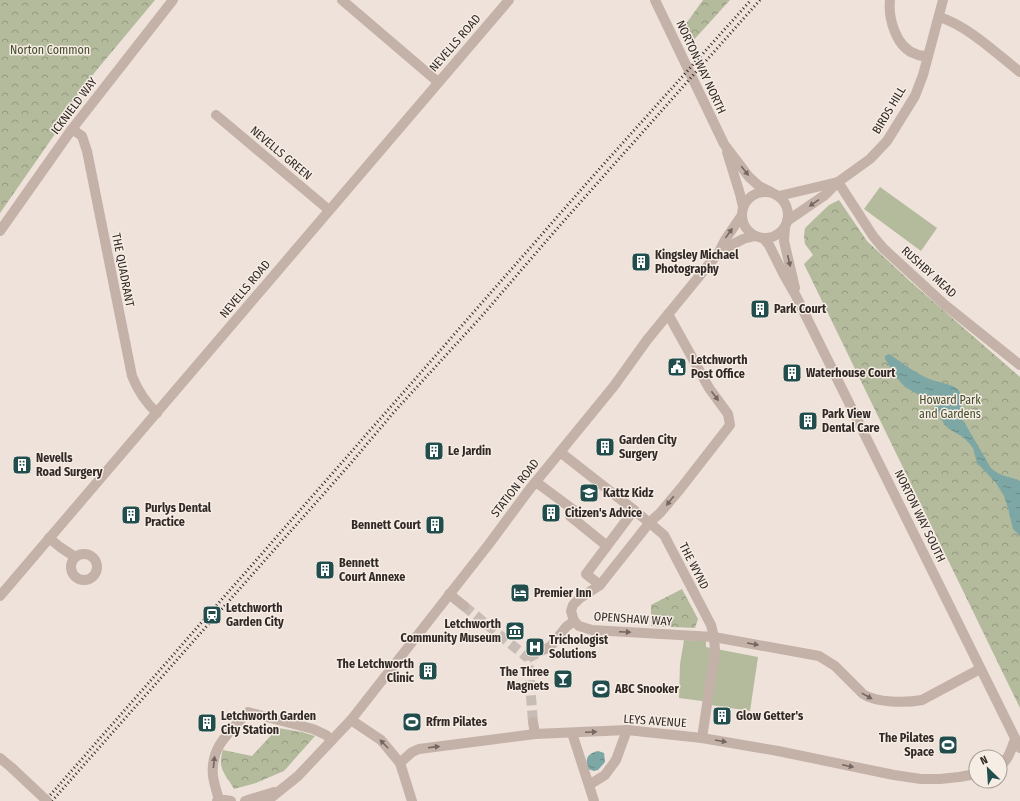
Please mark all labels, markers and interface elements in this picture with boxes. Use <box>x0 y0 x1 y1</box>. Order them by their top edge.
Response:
street label: NEVELLS ROAD <box>426 12 484 74</box>
street label: NORTON WAY NORTH <box>673 18 729 116</box>
park label: Norton Common <box>10 43 90 57</box>
street label: ICKNIELD WAY <box>48 75 100 137</box>
street label: BIRDS HILL <box>869 83 909 136</box>
street label: NEVELLS GREEN <box>247 123 315 183</box>
one-way arrow <box>740 166 749 177</box>
one-way arrow <box>809 199 819 207</box>
one-way arrow <box>725 228 733 238</box>
street label: THE QUADRANT <box>109 232 137 308</box>
street label: RUSHBY MEAD <box>899 244 959 300</box>
place label: Kingsley Michael Photography <box>655 248 739 276</box>
building icon: Kingsley Michael Photography <box>630 251 652 273</box>
one-way arrow <box>786 256 792 268</box>
street label: NEVELLS ROAD <box>217 257 273 321</box>
building icon: Park Court <box>749 298 771 320</box>
place label: Park Court <box>774 302 827 316</box>
place label: Letchworth Post Office <box>691 353 748 381</box>
public building icon: Letchworth Post Office <box>666 356 688 378</box>
building icon: Waterhouse Court <box>781 362 803 384</box>
place label: Waterhouse Court <box>806 366 896 380</box>
one-way arrow <box>711 391 719 401</box>
park label: Howard Park and Gardens <box>919 393 981 421</box>
place label: Park View Dental Care <box>822 407 880 435</box>
building icon: Park View Dental Care <box>797 410 819 432</box>
place label: Garden City Surgery <box>619 433 677 461</box>
building icon: Garden City Surgery <box>594 436 616 458</box>
building icon: Le Jardin <box>423 440 445 462</box>
place label: Le Jardin <box>448 444 491 458</box>
place label: Nevells Road Surgery <box>36 451 103 479</box>
building icon: Nevells Road Surgery <box>11 454 33 476</box>
street label: STATION ROAD <box>488 456 542 520</box>
street label: NORTON WAY SOUTH <box>892 468 948 564</box>
school or university icon: Kattz Kidz <box>578 482 600 504</box>
place label: Kattz Kidz <box>603 486 653 500</box>
one-way arrow <box>666 495 675 506</box>
place label: Purlys Dental Practice <box>145 501 212 529</box>
building icon: Citizen's Advice <box>540 502 562 524</box>
building icon: Purlys Dental Practice <box>120 504 142 526</box>
place label: Citizen's Advice <box>565 506 642 520</box>
building icon: Bennett Court <box>424 514 446 536</box>
place label: Bennett Court <box>351 518 422 532</box>
street label: THE WYND <box>676 540 712 592</box>
place label: Bennett Court Annexe <box>339 556 405 584</box>
building icon: Bennett Court Annexe <box>314 559 336 581</box>
hotel icon: Premier Inn <box>509 582 531 604</box>
place label: Premier Inn <box>534 586 591 600</box>
place label: Letchworth Garden City <box>226 601 284 629</box>
station icon: Letchworth Garden City <box>201 604 223 626</box>
street label: OPENSHAW WAY <box>593 609 673 629</box>
place label: Letchworth Community Museum <box>401 617 501 645</box>
museum icon: Letchworth Community Museum <box>504 620 526 642</box>
one-way arrow <box>619 629 632 635</box>
place label: Trichologist Solutions <box>549 633 609 661</box>
hospital icon: Trichologist Solutions <box>524 636 546 658</box>
one-way arrow <box>747 642 759 648</box>
place label: The Letchworth Clinic <box>337 657 415 685</box>
building icon: The Letchworth Clinic <box>417 660 439 682</box>
place label: The Three Magnets <box>500 665 550 693</box>
bar icon: The Three Magnets <box>552 668 574 690</box>
sports icon: ABC Snooker <box>590 678 612 700</box>
place label: ABC Snooker <box>614 682 679 696</box>
one-way arrow <box>861 692 873 699</box>
building icon: Glow Getter's <box>711 705 733 727</box>
place label: Letchworth Garden City Station <box>221 709 316 737</box>
place label: Glow Getter's <box>736 709 804 723</box>
sports icon: Rfrm Pilates <box>401 711 423 733</box>
building icon: Letchworth Garden City Station <box>196 712 218 734</box>
street label: LEYS AVENUE <box>623 712 687 730</box>
place label: Rfrm Pilates <box>426 715 488 729</box>
one-way arrow <box>585 729 597 736</box>
place label: The Pilates Space <box>879 731 935 759</box>
sports icon: The Pilates Space <box>937 734 959 756</box>
one-way arrow <box>715 738 727 744</box>
one-way arrow <box>379 739 389 749</box>
one-way arrow <box>428 744 440 750</box>
north arrow <box>968 749 1008 789</box>
text: N <box>978 753 990 768</box>
one-way arrow <box>210 756 217 768</box>
one-way arrow <box>842 763 855 769</box>

